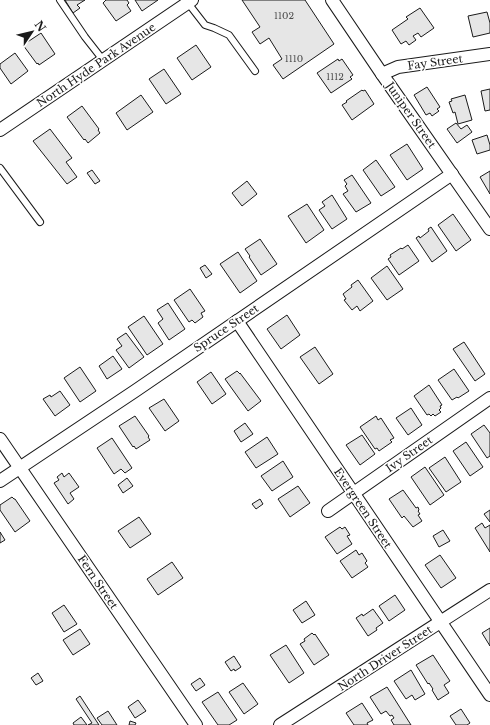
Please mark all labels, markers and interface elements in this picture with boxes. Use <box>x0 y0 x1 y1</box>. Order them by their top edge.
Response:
house number: 1102 <box>274 10 294 21</box>
north arrow <box>12 12 52 52</box>
street label: North Hyde Park Avenue <box>34 20 158 110</box>
street label: Fay Street <box>406 51 464 73</box>
house number: 1110 <box>285 53 303 64</box>
house number: 1112 <box>326 71 344 82</box>
street label: Juniper Street <box>382 77 440 152</box>
street label: Spruce Street <box>191 301 262 355</box>
street label: Ivy Street <box>383 432 436 475</box>
street label: Evergreen Street <box>331 465 396 552</box>
street label: Fern Street <box>75 552 122 612</box>
street label: North Driver Street <box>335 622 435 694</box>

